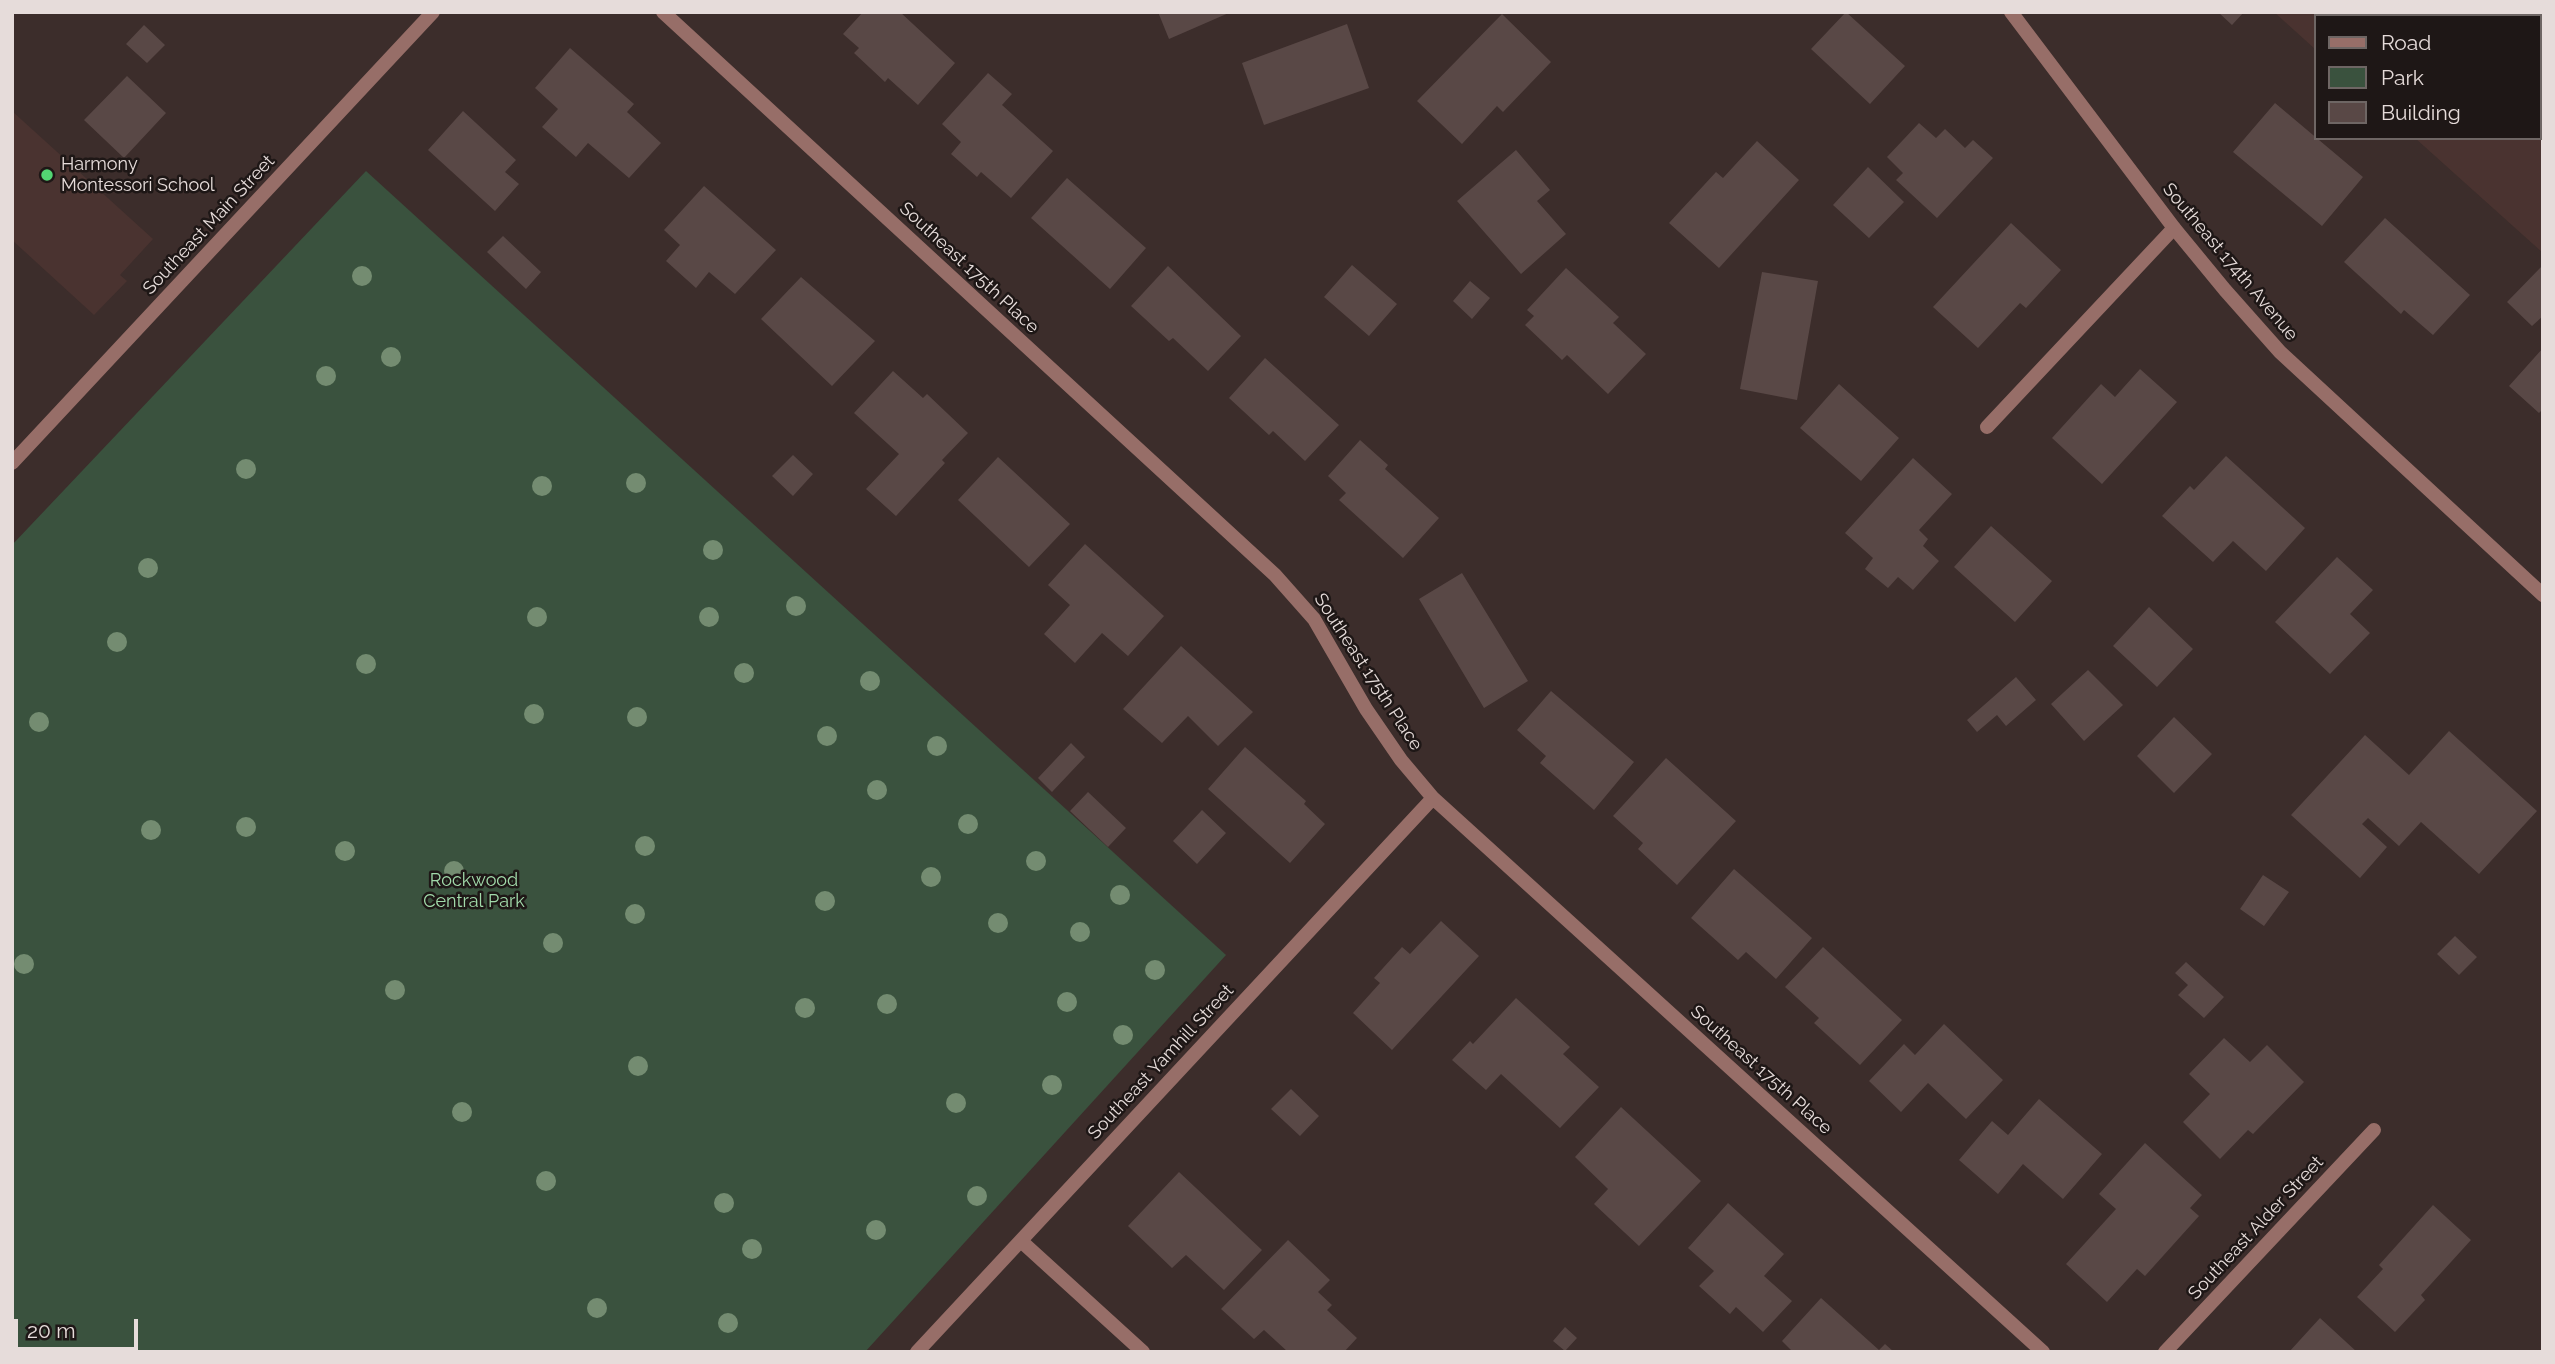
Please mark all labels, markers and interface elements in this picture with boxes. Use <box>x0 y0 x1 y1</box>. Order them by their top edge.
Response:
legend <box>2314 14 2541 140</box>
text: Road <box>2381 30 2431 55</box>
text: Park <box>2381 65 2424 90</box>
text: Building <box>2381 100 2461 125</box>
street label: Southeast Main Street <box>139 151 279 299</box>
place label: Harmony Montessori School <box>61 154 215 196</box>
marker: Harmony Montessori School <box>39 167 55 183</box>
street label: Southeast 174th Avenue <box>2158 179 2302 345</box>
street label: Southeast 175th Place <box>895 198 1043 338</box>
street label: Southeast 175th Place <box>1309 590 1427 754</box>
park label: Rockwood Central Park <box>423 870 525 912</box>
street label: Southeast Yamhill Street <box>1084 980 1238 1144</box>
street label: Southeast 175th Place <box>1686 1001 1836 1139</box>
street label: Southeast Alder Street <box>2184 1152 2328 1304</box>
scale bar <box>18 1304 142 1348</box>
text: 20 m <box>27 1318 75 1343</box>

